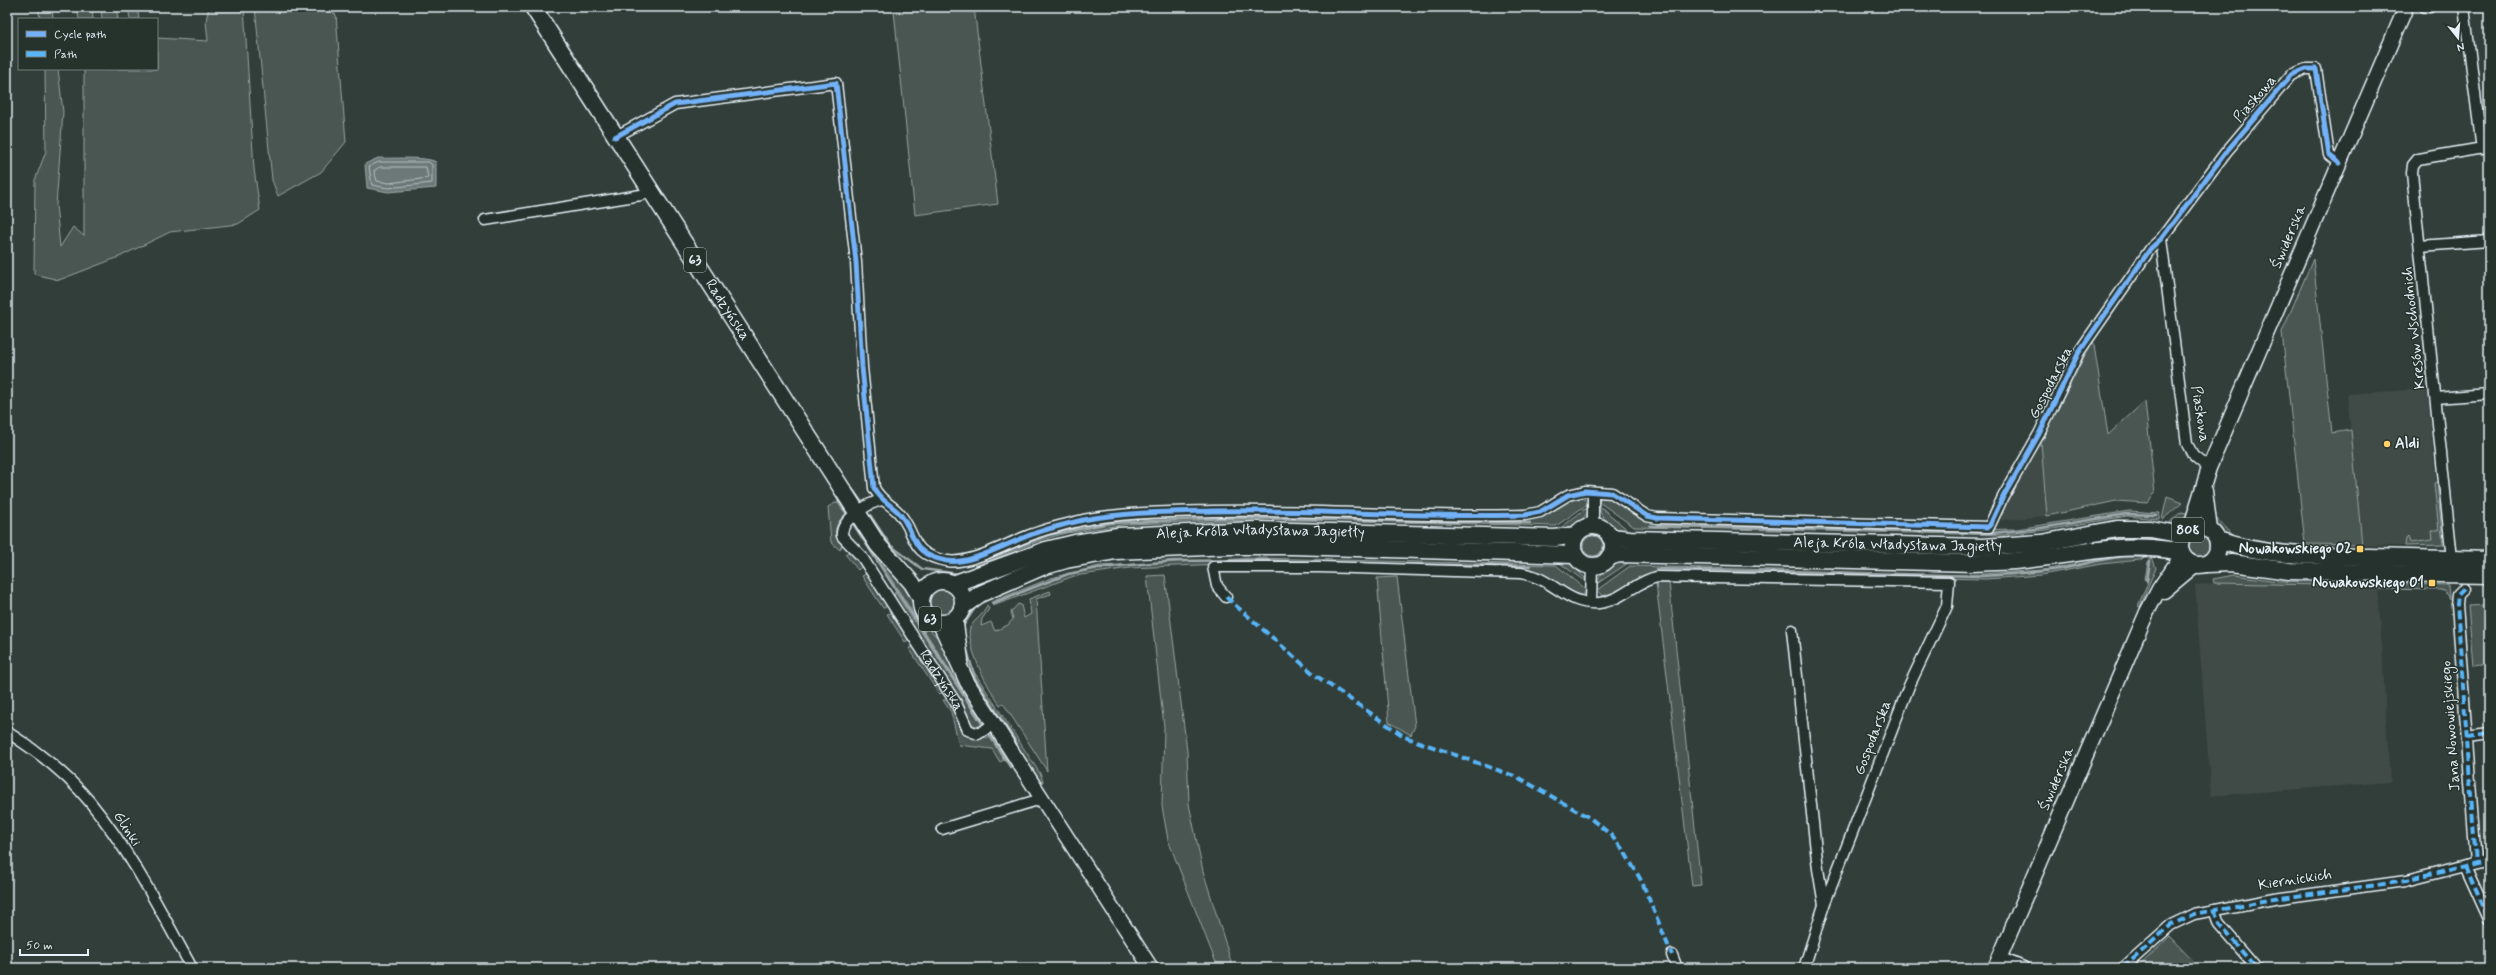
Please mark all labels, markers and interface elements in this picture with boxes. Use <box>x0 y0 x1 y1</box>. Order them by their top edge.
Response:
legend <box>18 18 158 70</box>
north arrow <box>2438 18 2478 58</box>
text: Cycle path <box>54 27 106 43</box>
text: N <box>2455 39 2466 54</box>
text: Path <box>54 47 77 63</box>
street label: Piaskowa <box>2229 71 2281 127</box>
street label: Świderska <box>2266 201 2312 272</box>
road number: 63 <box>684 248 706 272</box>
street label: Kresów Wschodnich <box>2398 266 2430 390</box>
street label: Radzyńska <box>700 276 755 345</box>
street label: Gospodarska <box>2024 343 2078 422</box>
street label: Piaskowa <box>2186 384 2214 444</box>
place label: Aldi <box>2395 434 2420 454</box>
marker: Aldi <box>2382 439 2392 449</box>
road number: 808 <box>2172 518 2204 542</box>
street label: Aleja Króla Władysława Jagiełły <box>1156 520 1365 544</box>
street label: Aleja Króla Władysława Jagiełły <box>1793 533 2003 558</box>
place label: Nowakowskiego 02 <box>2239 539 2352 560</box>
marker: Nowakowskiego 02 <box>2355 544 2365 554</box>
place label: Nowakowskiego 01 <box>2312 573 2424 594</box>
marker: Nowakowskiego 01 <box>2427 578 2437 588</box>
road number: 63 <box>919 607 941 631</box>
street label: Radzyńska <box>914 646 968 714</box>
street label: Jana Nowowiejskiego <box>2436 660 2467 792</box>
street label: Gospodarska <box>1850 698 1896 778</box>
street label: Świderska <box>2034 743 2080 814</box>
street label: Glinki <box>108 808 146 850</box>
street label: Kiernickich <box>2257 864 2334 896</box>
scale bar <box>20 931 88 957</box>
text: 50 m <box>26 938 53 954</box>

